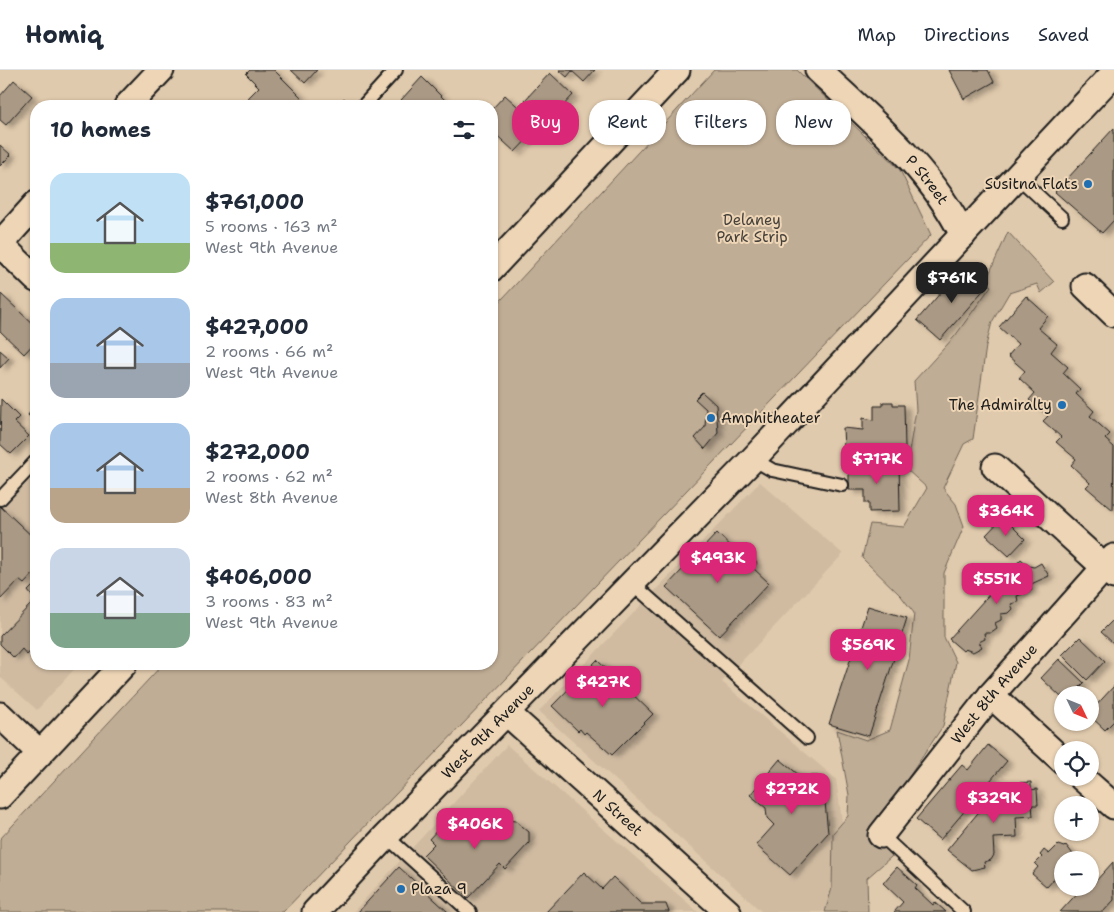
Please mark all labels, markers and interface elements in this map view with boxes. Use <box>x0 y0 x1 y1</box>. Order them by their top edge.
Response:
text: Homiq <box>25 19 102 51</box>
text: Map <box>858 23 896 47</box>
text: Directions <box>924 23 1010 47</box>
text: Saved <box>1038 23 1089 47</box>
chip: Buy <box>512 100 579 145</box>
chip: Rent <box>589 100 666 145</box>
chip: Filters <box>676 100 766 145</box>
chip: New <box>776 100 851 145</box>
text: 10 homes <box>50 116 151 144</box>
icon: filters <box>450 116 478 144</box>
street label: P Street <box>901 151 953 209</box>
place label: Susitna Flats <box>985 174 1078 194</box>
marker: Susitna Flats <box>1082 178 1094 190</box>
text: $761,000 <box>205 188 304 216</box>
icon: home <box>90 193 150 253</box>
park label: Delaney Park Strip <box>716 210 788 247</box>
text: 5 rooms · 163 m² <box>205 216 338 237</box>
text: West 9th Avenue <box>205 237 338 258</box>
pin: $761K <box>917 262 987 304</box>
text: $761K <box>927 267 977 288</box>
text: $427,000 <box>205 313 309 341</box>
icon: home <box>90 318 150 378</box>
text: 2 rooms · 66 m² <box>205 341 333 362</box>
text: West 9th Avenue <box>205 362 338 383</box>
place label: The Admiralty <box>949 395 1052 415</box>
marker: The Admiralty <box>1056 399 1068 411</box>
place label: Amphitheater <box>721 408 821 428</box>
marker: Amphitheater <box>705 412 717 424</box>
text: $272,000 <box>205 438 310 466</box>
pin: $717K <box>842 442 912 485</box>
icon: home <box>90 443 150 503</box>
text: $717K <box>852 448 902 469</box>
text: 2 rooms · 62 m² <box>205 466 333 487</box>
text: West 8th Avenue <box>205 487 338 508</box>
pin: $364K <box>971 494 1041 537</box>
text: $364K <box>978 500 1034 521</box>
pin: $493K <box>683 542 753 584</box>
text: $493K <box>691 547 745 568</box>
pin: $551K <box>962 562 1032 605</box>
text: $406,000 <box>205 563 312 591</box>
icon: home <box>90 568 150 628</box>
text: $551K <box>973 568 1021 589</box>
text: 3 rooms · 83 m² <box>205 591 333 612</box>
text: West 9th Avenue <box>205 612 338 633</box>
pin: $569K <box>833 628 903 671</box>
text: $569K <box>841 634 895 655</box>
street label: West 8th Avenue <box>946 639 1042 748</box>
pin: $427K <box>568 666 638 708</box>
text: $427K <box>576 671 630 692</box>
street label: West 9th Avenue <box>437 680 539 783</box>
north arrow <box>1054 686 1099 731</box>
map controls <box>1054 686 1099 896</box>
button: locate <box>1054 741 1099 786</box>
pin: $272K <box>757 772 827 815</box>
text: $272K <box>765 778 819 799</box>
pin: $329K <box>959 782 1029 824</box>
street label: N Street <box>588 785 647 840</box>
text: $329K <box>967 787 1021 808</box>
button: + <box>1054 796 1099 841</box>
pin: $406K <box>440 808 510 850</box>
text: $406K <box>447 813 503 834</box>
button: − <box>1054 851 1099 896</box>
place label: Plaza 9 <box>411 879 467 899</box>
marker: Plaza 9 <box>395 883 407 895</box>

